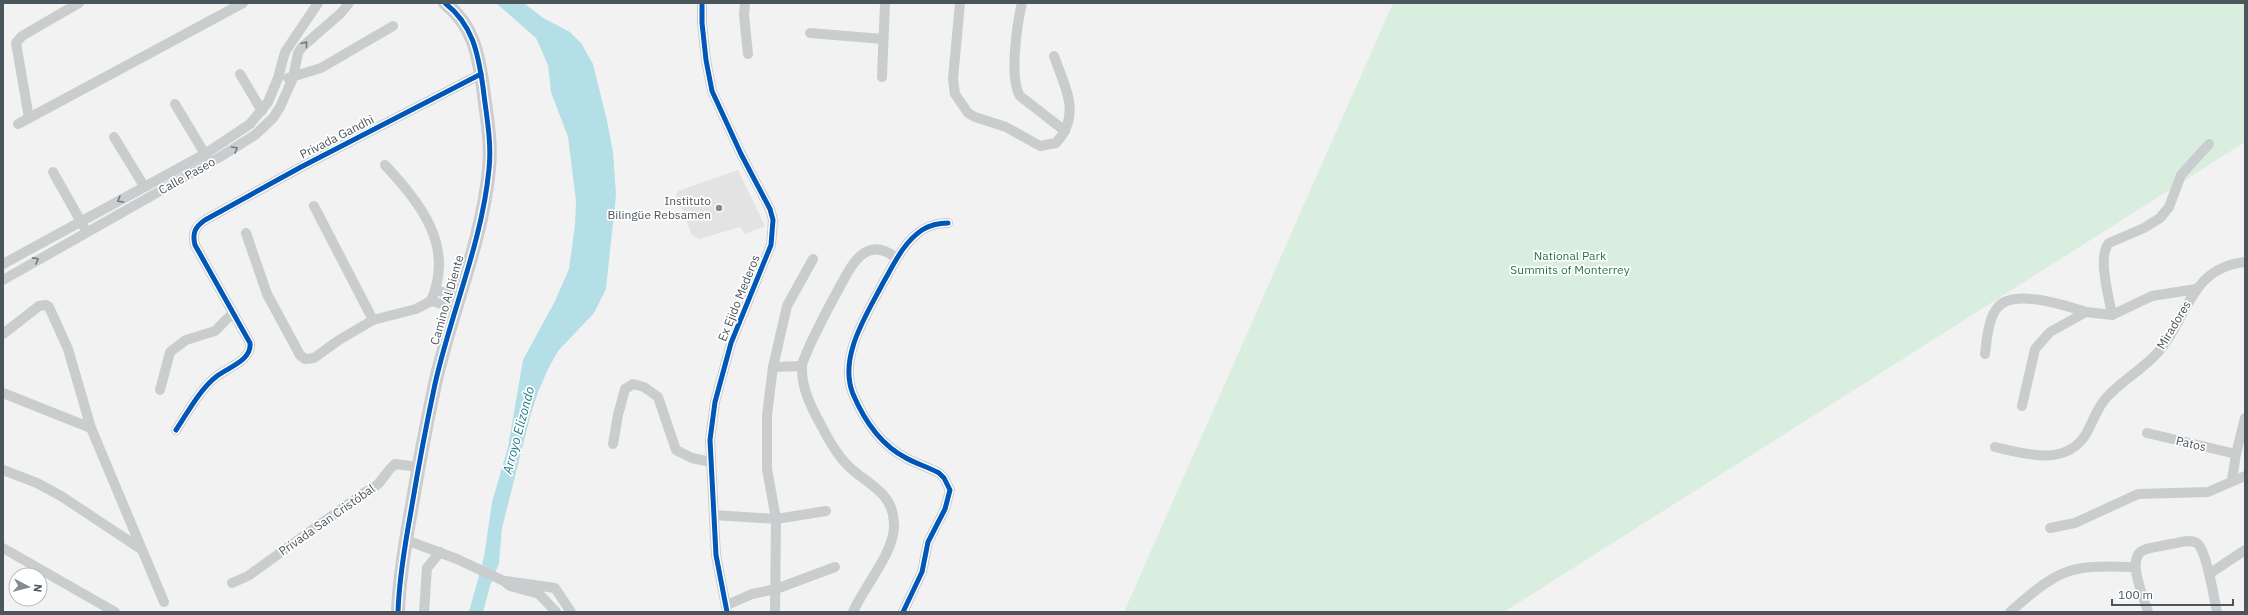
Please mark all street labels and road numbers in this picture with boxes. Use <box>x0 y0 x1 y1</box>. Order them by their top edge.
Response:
street label: Privada Gandhi <box>297 111 376 162</box>
street label: Calle Paseo <box>156 154 218 197</box>
street label: Ex Ejido Mederos <box>714 252 763 343</box>
street label: Camino Al Diente <box>427 253 467 346</box>
street label: Miradores <box>2153 298 2194 352</box>
street label: Patos <box>2175 433 2208 454</box>
street label: Privada San Cristóbal <box>276 481 378 558</box>

